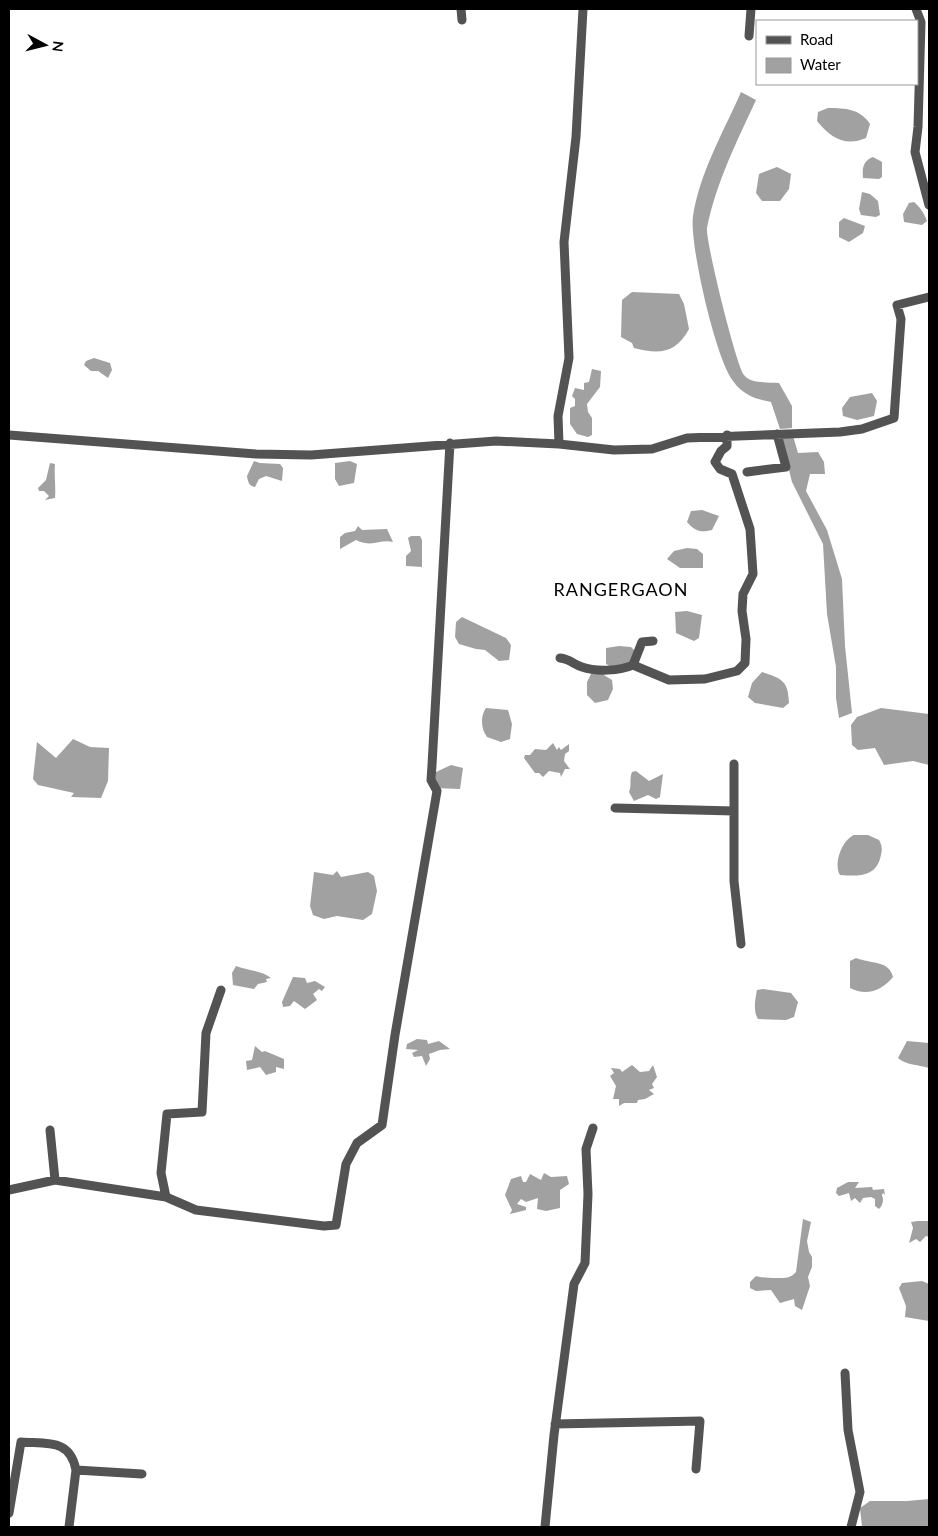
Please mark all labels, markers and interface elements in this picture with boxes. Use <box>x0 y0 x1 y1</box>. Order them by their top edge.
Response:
north arrow <box>20 20 70 70</box>
legend <box>756 20 918 85</box>
text: Road <box>800 30 833 48</box>
text: N <box>49 40 67 53</box>
text: Water <box>800 55 841 73</box>
district label: RANGERGAON <box>554 578 688 600</box>

